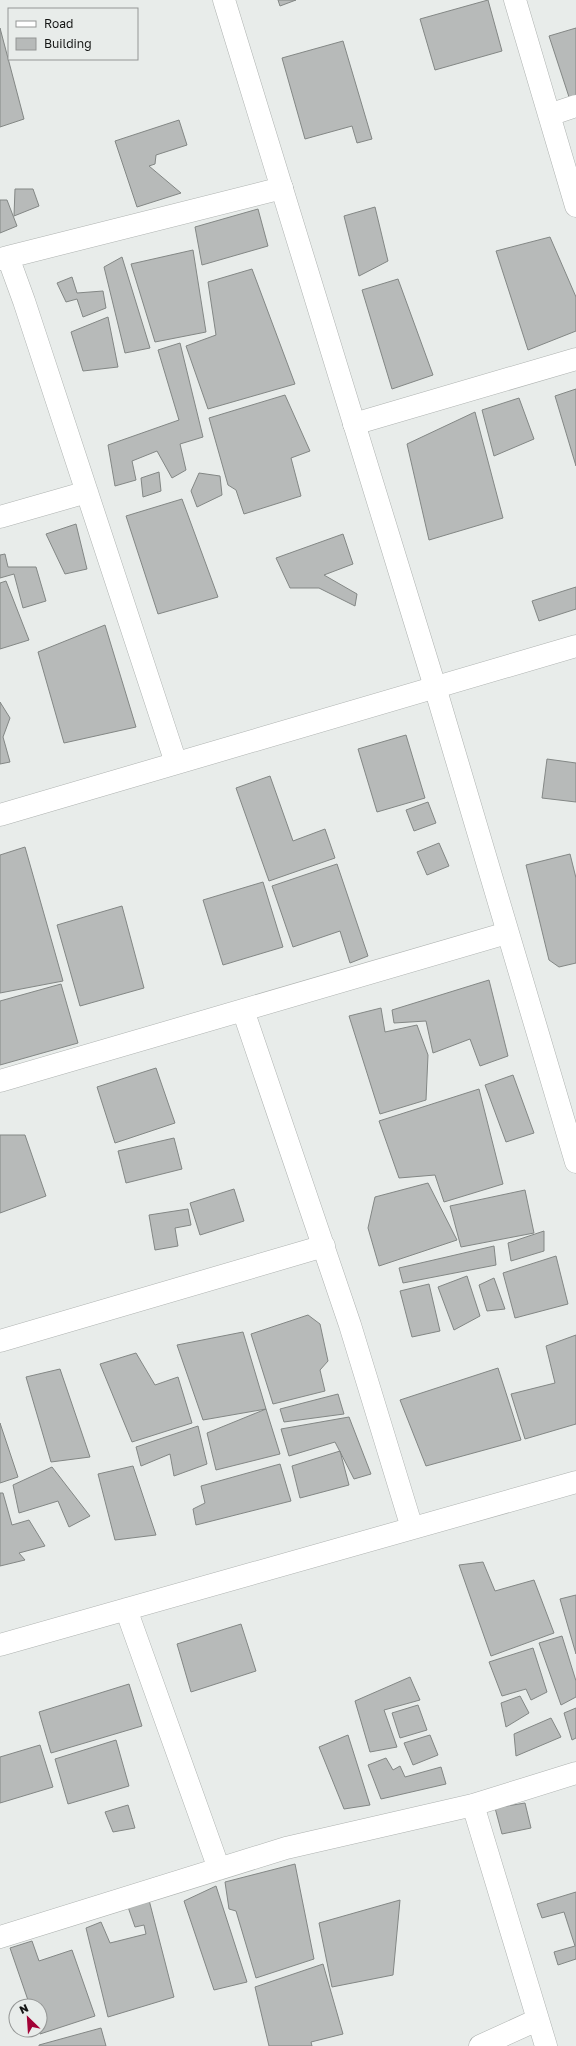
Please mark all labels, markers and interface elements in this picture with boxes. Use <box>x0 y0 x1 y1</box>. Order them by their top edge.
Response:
legend <box>8 8 138 60</box>
text: Road <box>44 16 73 31</box>
text: Building <box>44 36 92 51</box>
north arrow <box>8 1998 48 2038</box>
text: N <box>17 2001 30 2016</box>

